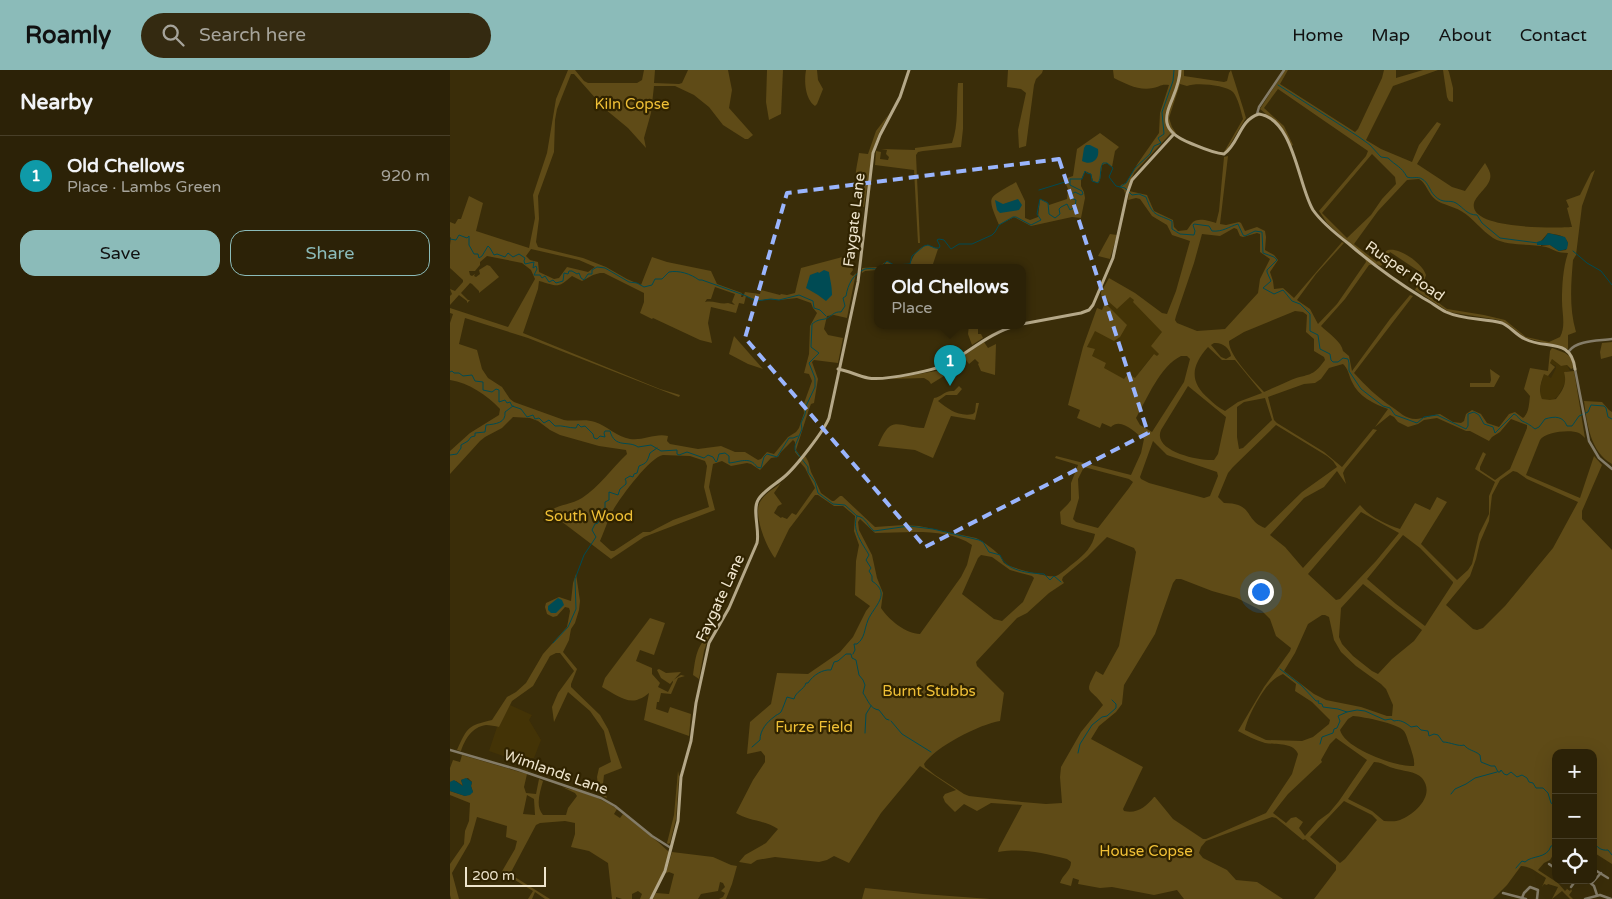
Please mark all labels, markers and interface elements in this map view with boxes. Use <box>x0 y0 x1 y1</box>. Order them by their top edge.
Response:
search box <box>141 13 491 58</box>
text: Roamly <box>25 21 111 50</box>
icon: search <box>159 21 187 49</box>
text: Search here <box>199 24 306 46</box>
text: Home <box>1292 24 1343 46</box>
text: Map <box>1371 24 1410 46</box>
text: About <box>1438 24 1492 46</box>
text: Contact <box>1520 24 1587 46</box>
text: Nearby <box>20 90 93 115</box>
park label: Kiln Copse <box>594 95 670 113</box>
text: Old Chellows <box>67 155 185 177</box>
text: 1 <box>31 166 41 186</box>
text: 920 m <box>381 166 430 186</box>
street label: Faygate Lane <box>839 172 869 268</box>
text: Place · Lambs Green <box>67 177 221 197</box>
button: Save <box>20 230 220 276</box>
button: Share <box>230 230 430 276</box>
street label: Rusper Road <box>1362 237 1448 305</box>
popup <box>874 264 1026 329</box>
text: Old Chellows <box>891 276 1009 298</box>
text: Place <box>891 298 932 318</box>
pin: 1 <box>934 345 966 386</box>
park label: South Wood <box>545 507 633 525</box>
street label: Faygate Lane <box>692 551 748 645</box>
your location <box>1248 579 1274 605</box>
park label: Burnt Stubbs <box>882 682 976 700</box>
park label: Furze Field <box>775 718 853 736</box>
street label: Wimlands Lane <box>501 746 611 798</box>
map controls <box>1552 749 1597 884</box>
button: + <box>1552 749 1597 794</box>
button: − <box>1552 794 1597 839</box>
button: locate <box>1552 839 1597 884</box>
park label: House Copse <box>1099 842 1193 860</box>
scale bar <box>465 864 546 887</box>
text: 200 m <box>472 867 515 884</box>

